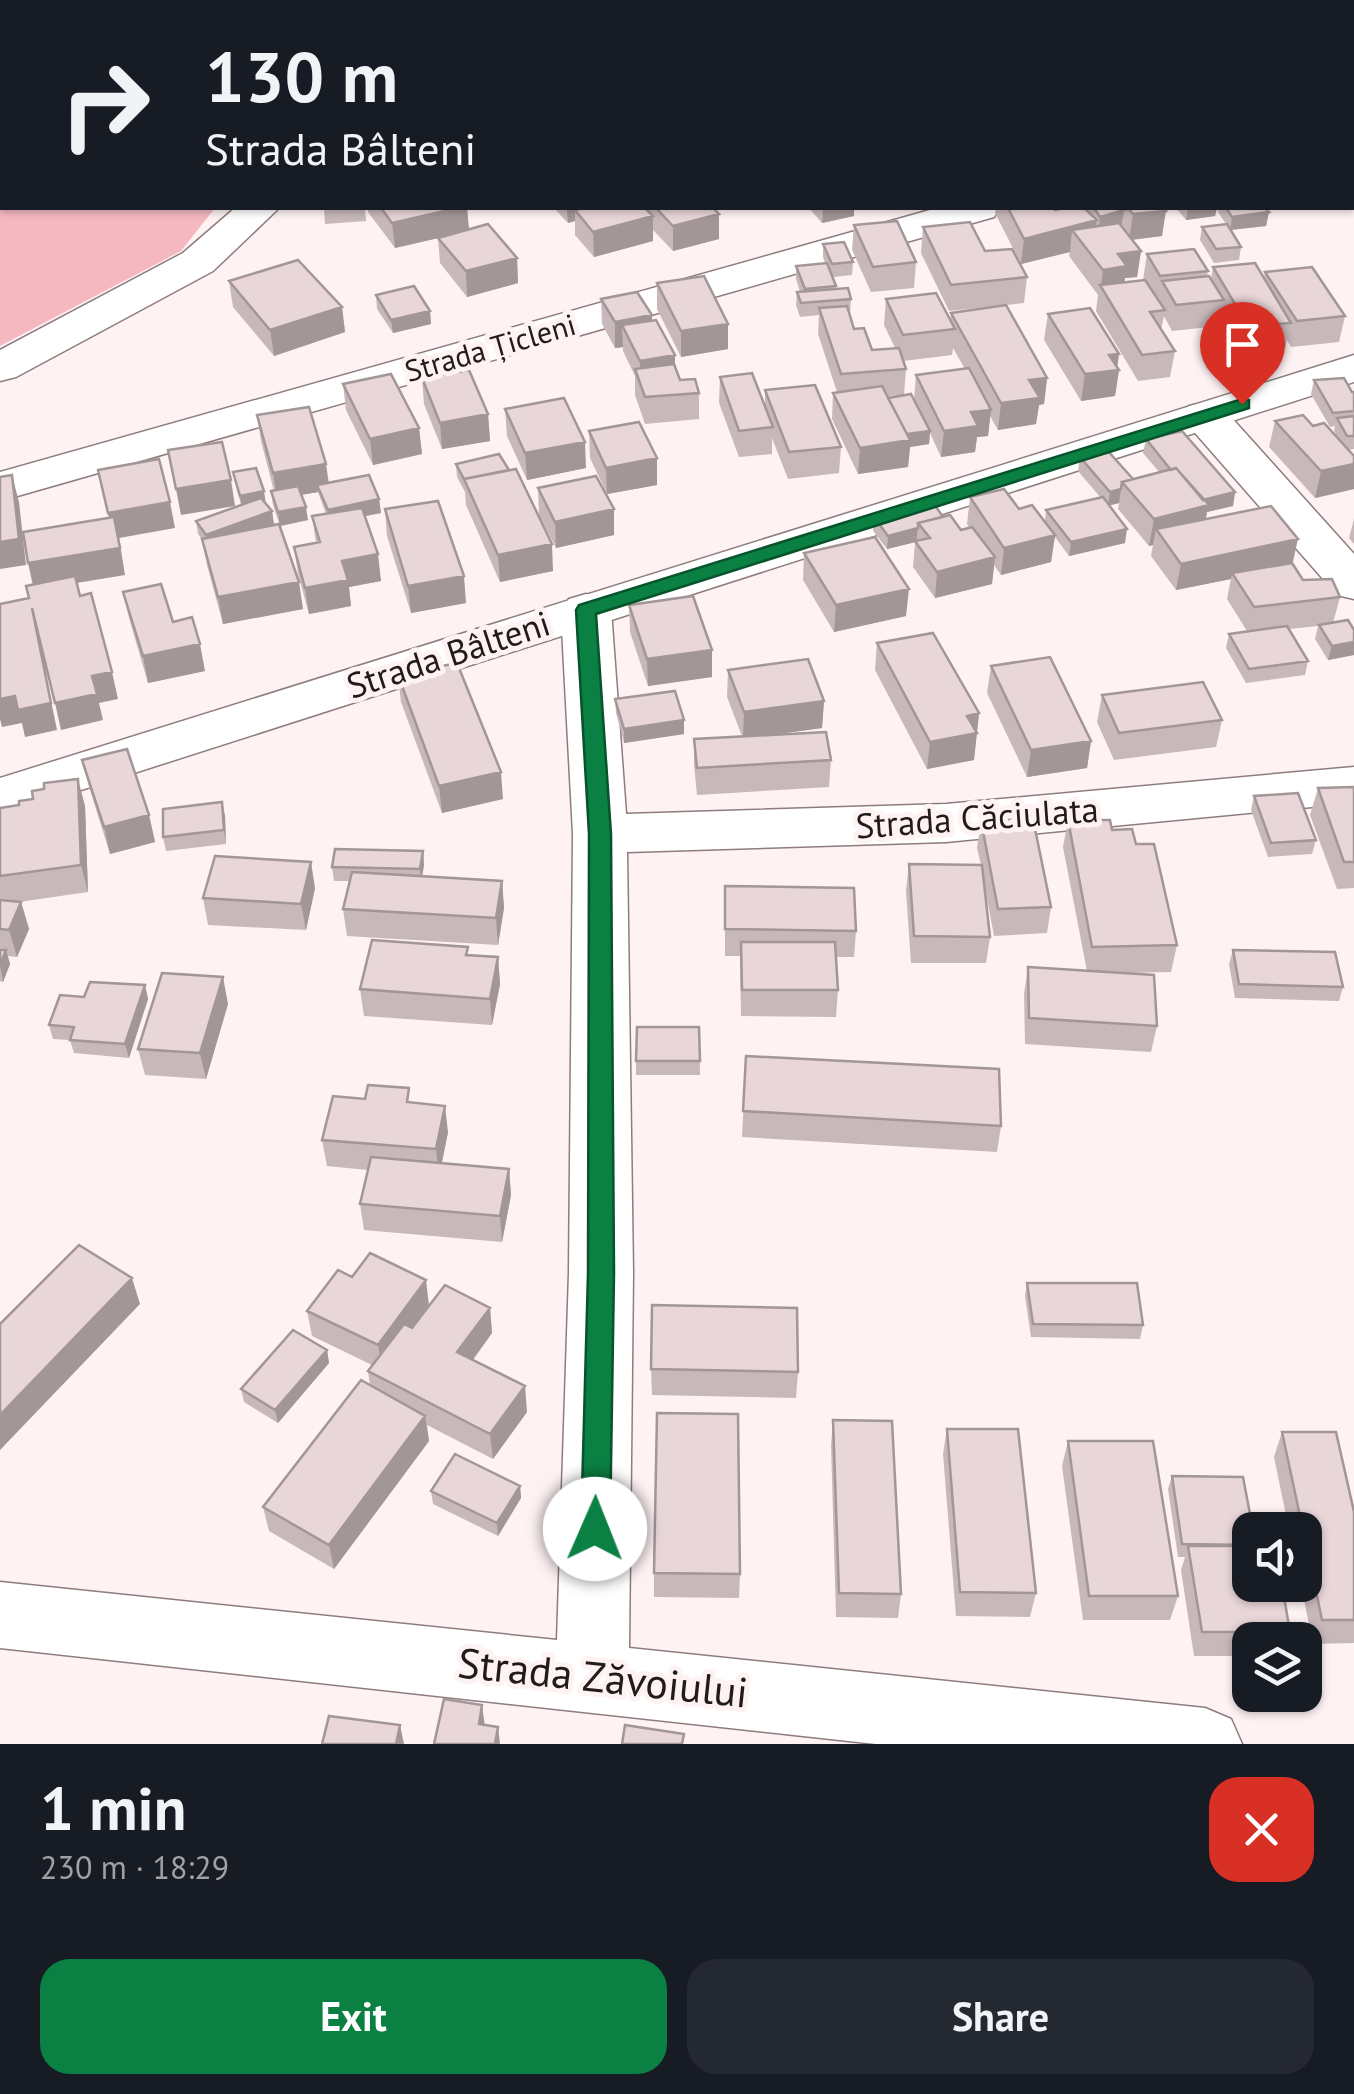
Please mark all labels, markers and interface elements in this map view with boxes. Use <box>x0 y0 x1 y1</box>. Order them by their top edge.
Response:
text: 130 m <box>205 31 398 121</box>
icon: right <box>40 40 170 170</box>
text: Strada Bâlteni <box>205 119 476 177</box>
pin <box>1200 302 1285 405</box>
street label: Strada Țicleni <box>400 304 580 390</box>
icon: arrive <box>1215 317 1270 372</box>
street label: Strada Bâlteni <box>341 600 555 708</box>
street label: Strada Căciulata <box>854 786 1100 848</box>
position arrow <box>543 1477 647 1581</box>
map controls <box>1232 1512 1322 1712</box>
button: sound <box>1232 1512 1322 1602</box>
button: layers <box>1232 1622 1322 1712</box>
street label: Strada Zăvoiului <box>455 1634 751 1720</box>
text: 1 min <box>40 1769 186 1847</box>
button: close <box>1209 1777 1314 1882</box>
text: 230 m · 18:29 <box>40 1846 229 1888</box>
button: Exit <box>40 1959 667 2074</box>
button: Share <box>687 1959 1314 2074</box>

